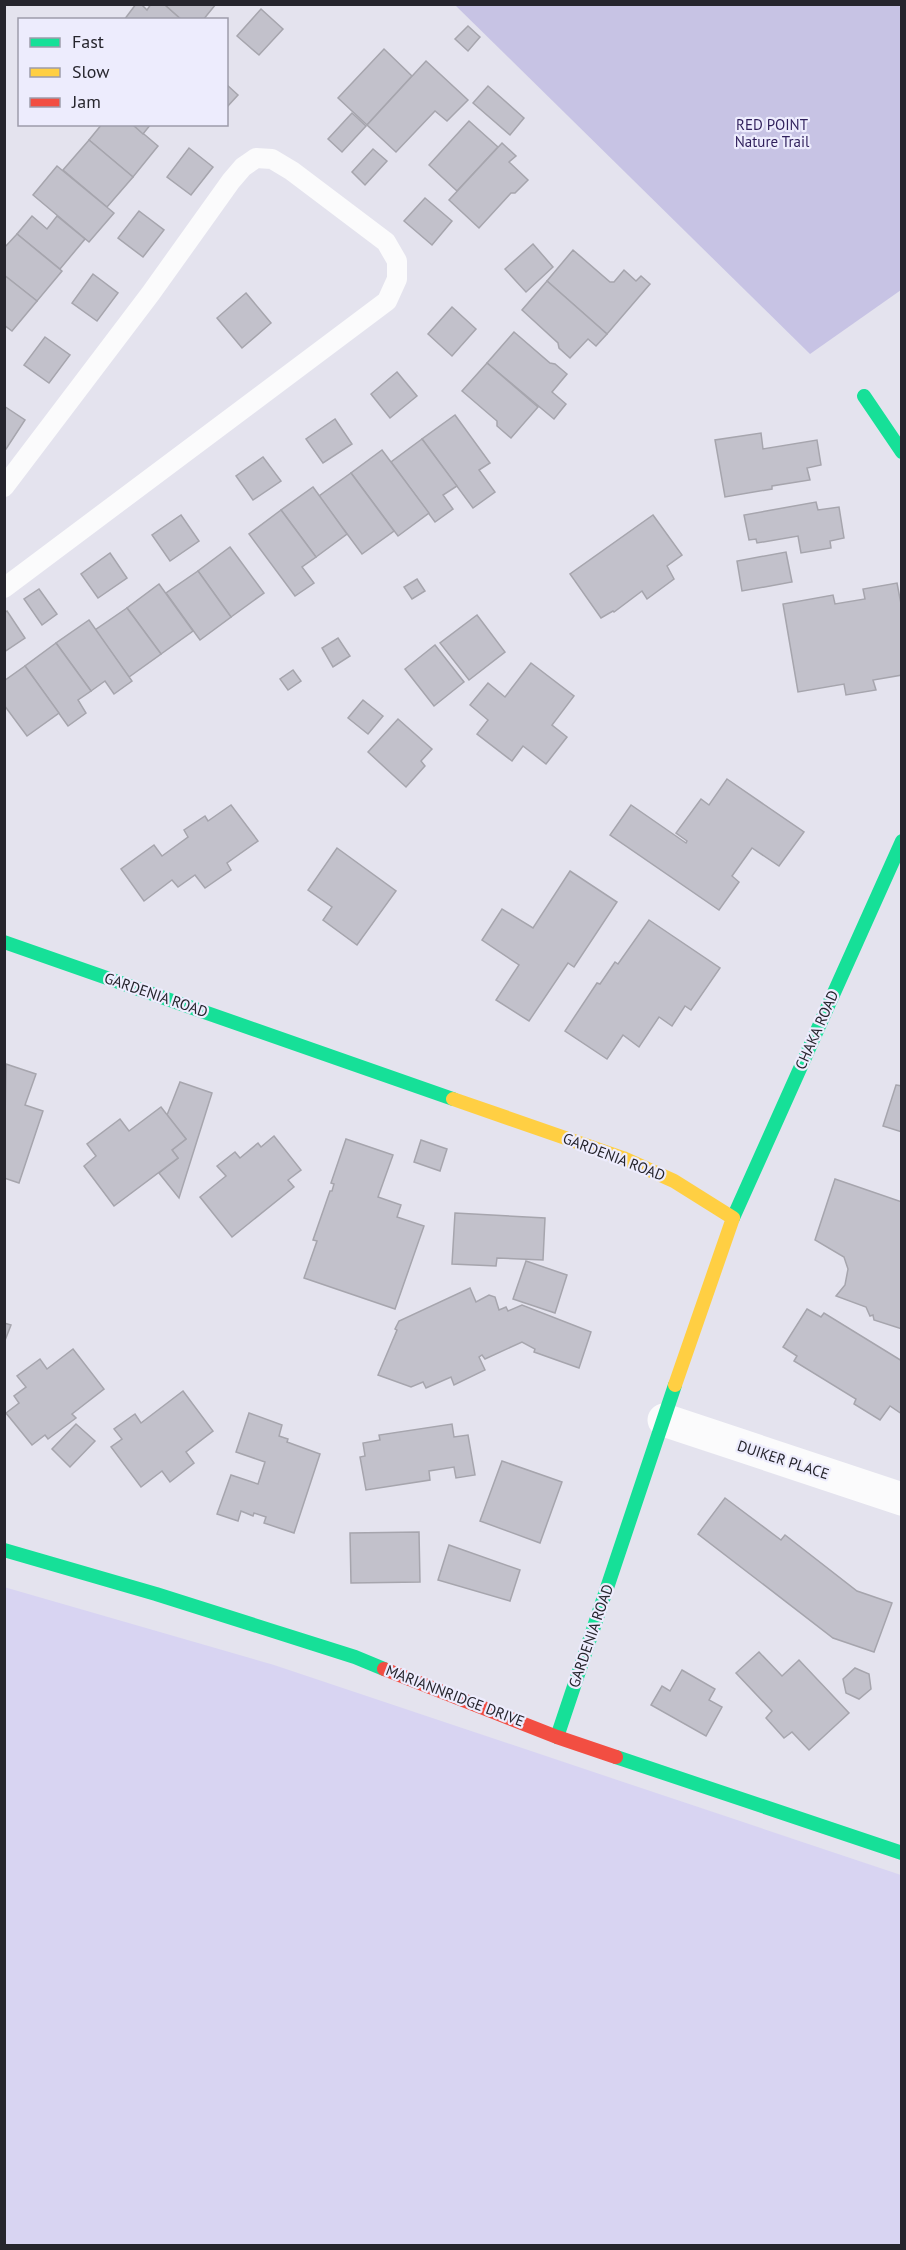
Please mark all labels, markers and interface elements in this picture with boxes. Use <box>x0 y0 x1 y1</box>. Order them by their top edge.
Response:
legend <box>18 18 228 126</box>
text: Fast <box>72 30 104 53</box>
text: Slow <box>72 60 110 83</box>
text: Jam <box>71 90 101 113</box>
park label: RED POINT Nature Trail <box>735 115 810 151</box>
street label: GARDENIA ROAD <box>102 968 210 1021</box>
street label: CHAKA ROAD <box>791 987 843 1073</box>
street label: GARDENIA ROAD <box>560 1128 668 1185</box>
street label: DUIKER PLACE <box>735 1436 831 1483</box>
street label: GARDENIA ROAD <box>564 1582 617 1690</box>
street label: MARIANNRIDGE DRIVE <box>383 1660 527 1731</box>

